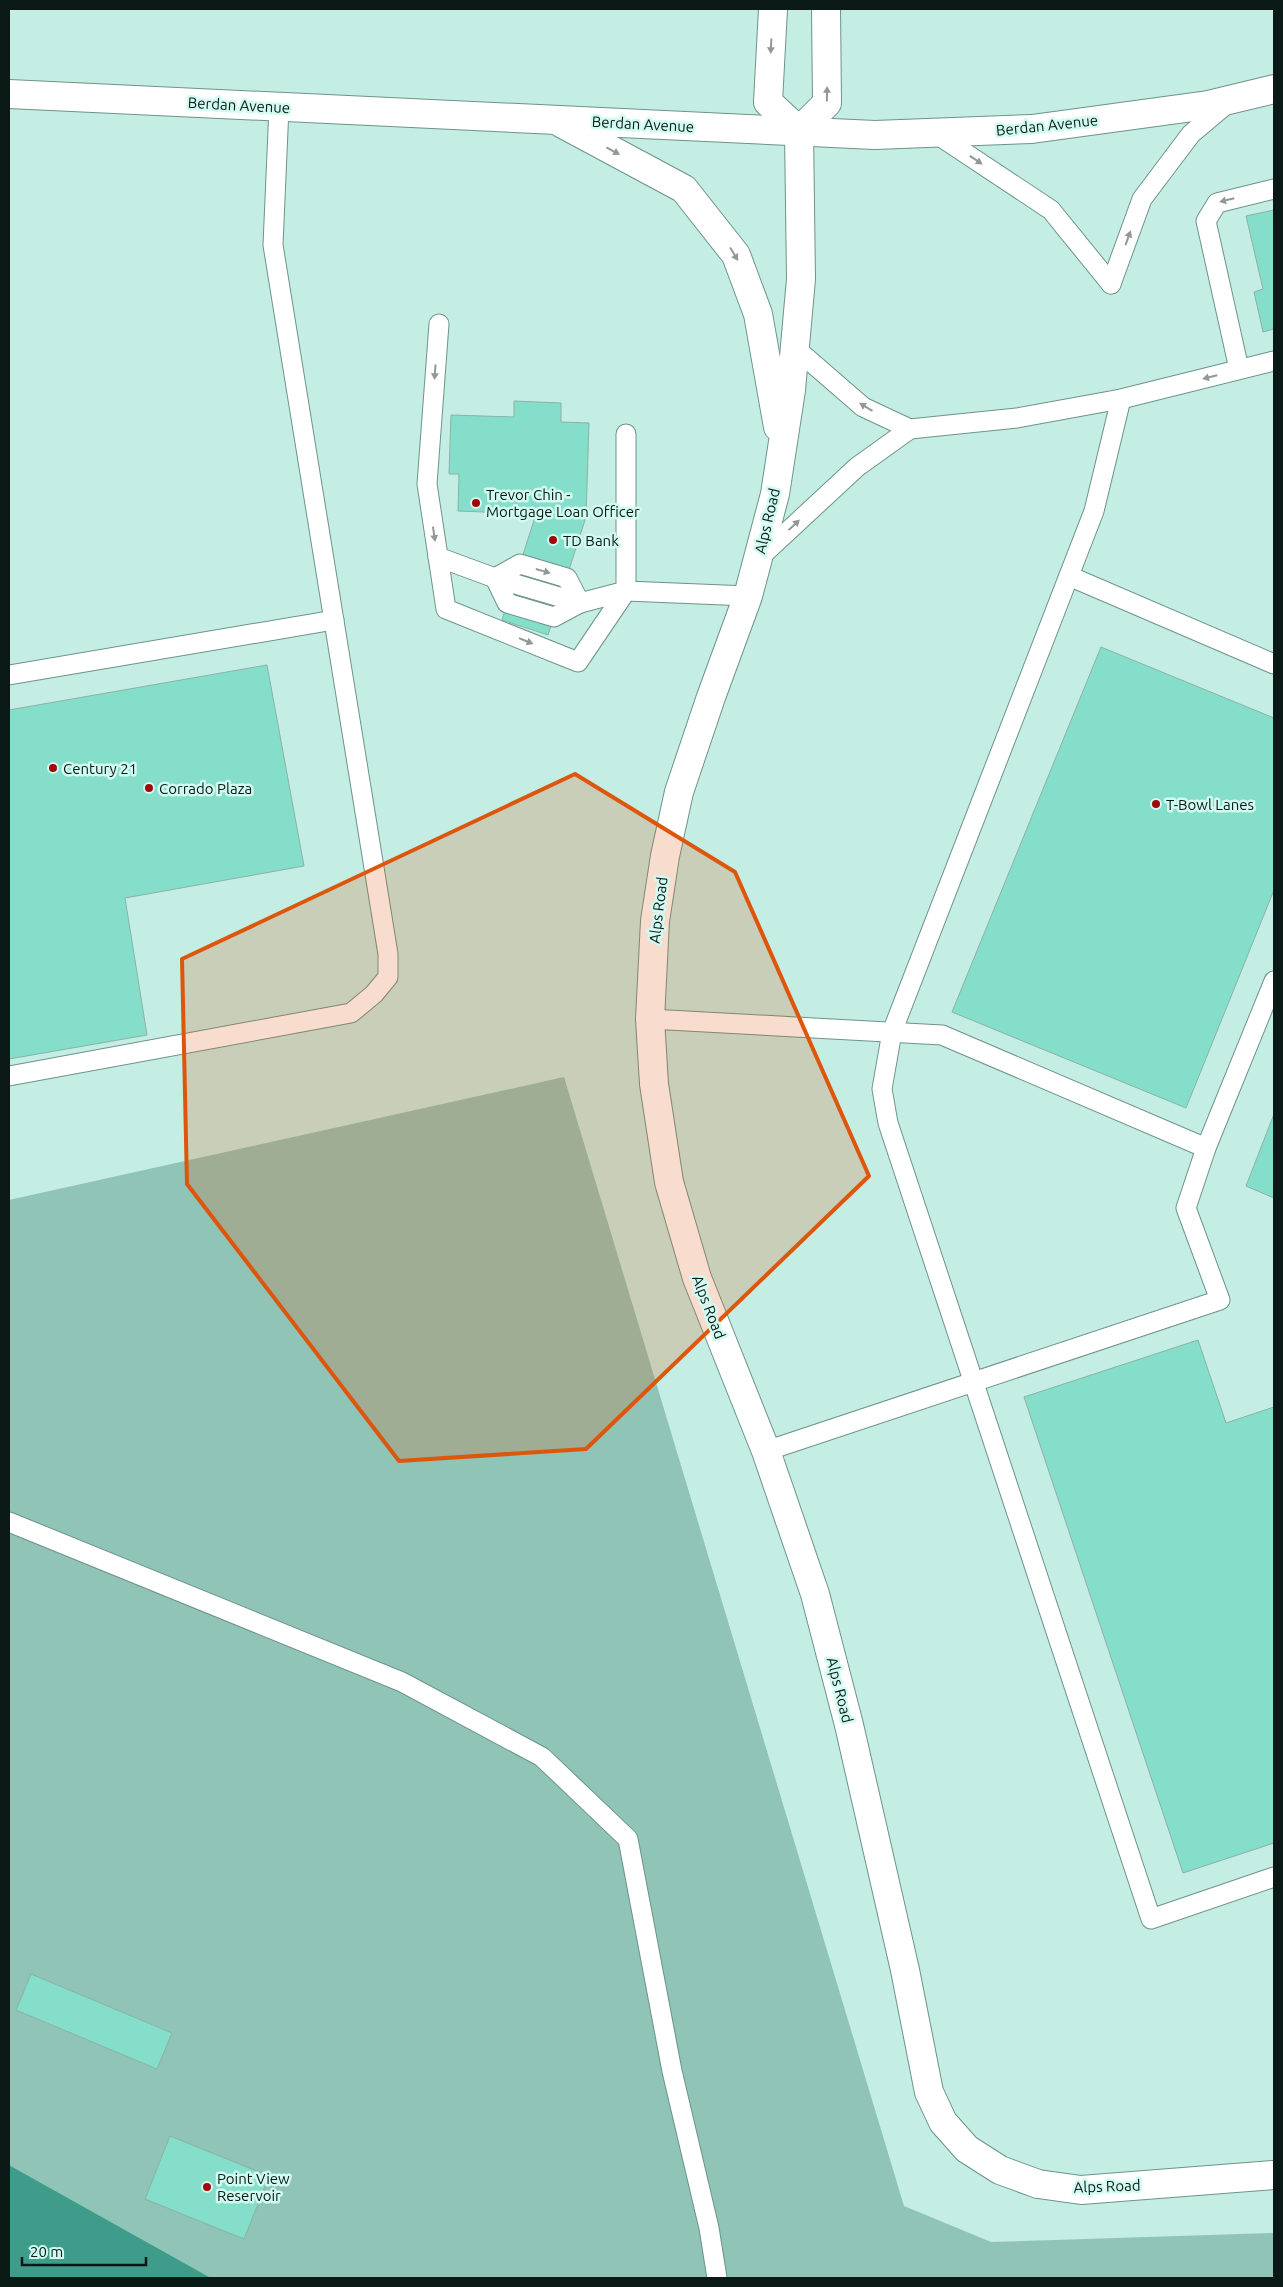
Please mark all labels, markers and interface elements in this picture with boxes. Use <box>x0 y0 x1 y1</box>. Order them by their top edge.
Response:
one-way arrow <box>766 39 774 55</box>
one-way arrow <box>823 86 831 102</box>
street label: Berdan Avenue <box>187 94 291 116</box>
street label: Berdan Avenue <box>995 111 1099 139</box>
street label: Berdan Avenue <box>591 113 695 135</box>
one-way arrow <box>606 147 621 155</box>
one-way arrow <box>969 155 983 165</box>
one-way arrow <box>1219 196 1234 204</box>
one-way arrow <box>1124 230 1132 245</box>
one-way arrow <box>730 247 739 261</box>
one-way arrow <box>431 365 439 381</box>
one-way arrow <box>1202 373 1218 381</box>
one-way arrow <box>860 402 873 411</box>
place label: Trevor Chin - Mortgage Loan Officer <box>486 486 640 520</box>
street label: Alps Road <box>751 486 783 556</box>
marker: Trevor Chin - Mortgage Loan Officer <box>470 497 482 509</box>
one-way arrow <box>788 519 801 530</box>
one-way arrow <box>431 526 439 542</box>
place label: TD Bank <box>563 532 619 549</box>
marker: TD Bank <box>547 534 559 546</box>
one-way arrow <box>536 567 551 575</box>
one-way arrow <box>519 637 534 645</box>
place label: Century 21 <box>63 760 137 777</box>
marker: Century 21 <box>47 762 59 774</box>
place label: Corrado Plaza <box>159 780 252 797</box>
marker: Corrado Plaza <box>143 782 155 794</box>
place label: T-Bowl Lanes <box>1166 796 1254 813</box>
marker: T-Bowl Lanes <box>1150 798 1162 810</box>
street label: Alps Road <box>645 876 671 944</box>
street label: Alps Road <box>689 1273 729 1341</box>
street label: Alps Road <box>824 1655 856 1725</box>
place label: Point View Reservoir <box>217 2170 290 2204</box>
street label: Alps Road <box>1073 2176 1141 2196</box>
marker: Point View Reservoir <box>201 2181 213 2193</box>
scale bar <box>22 2234 146 2266</box>
text: 20 m <box>30 2243 63 2260</box>

